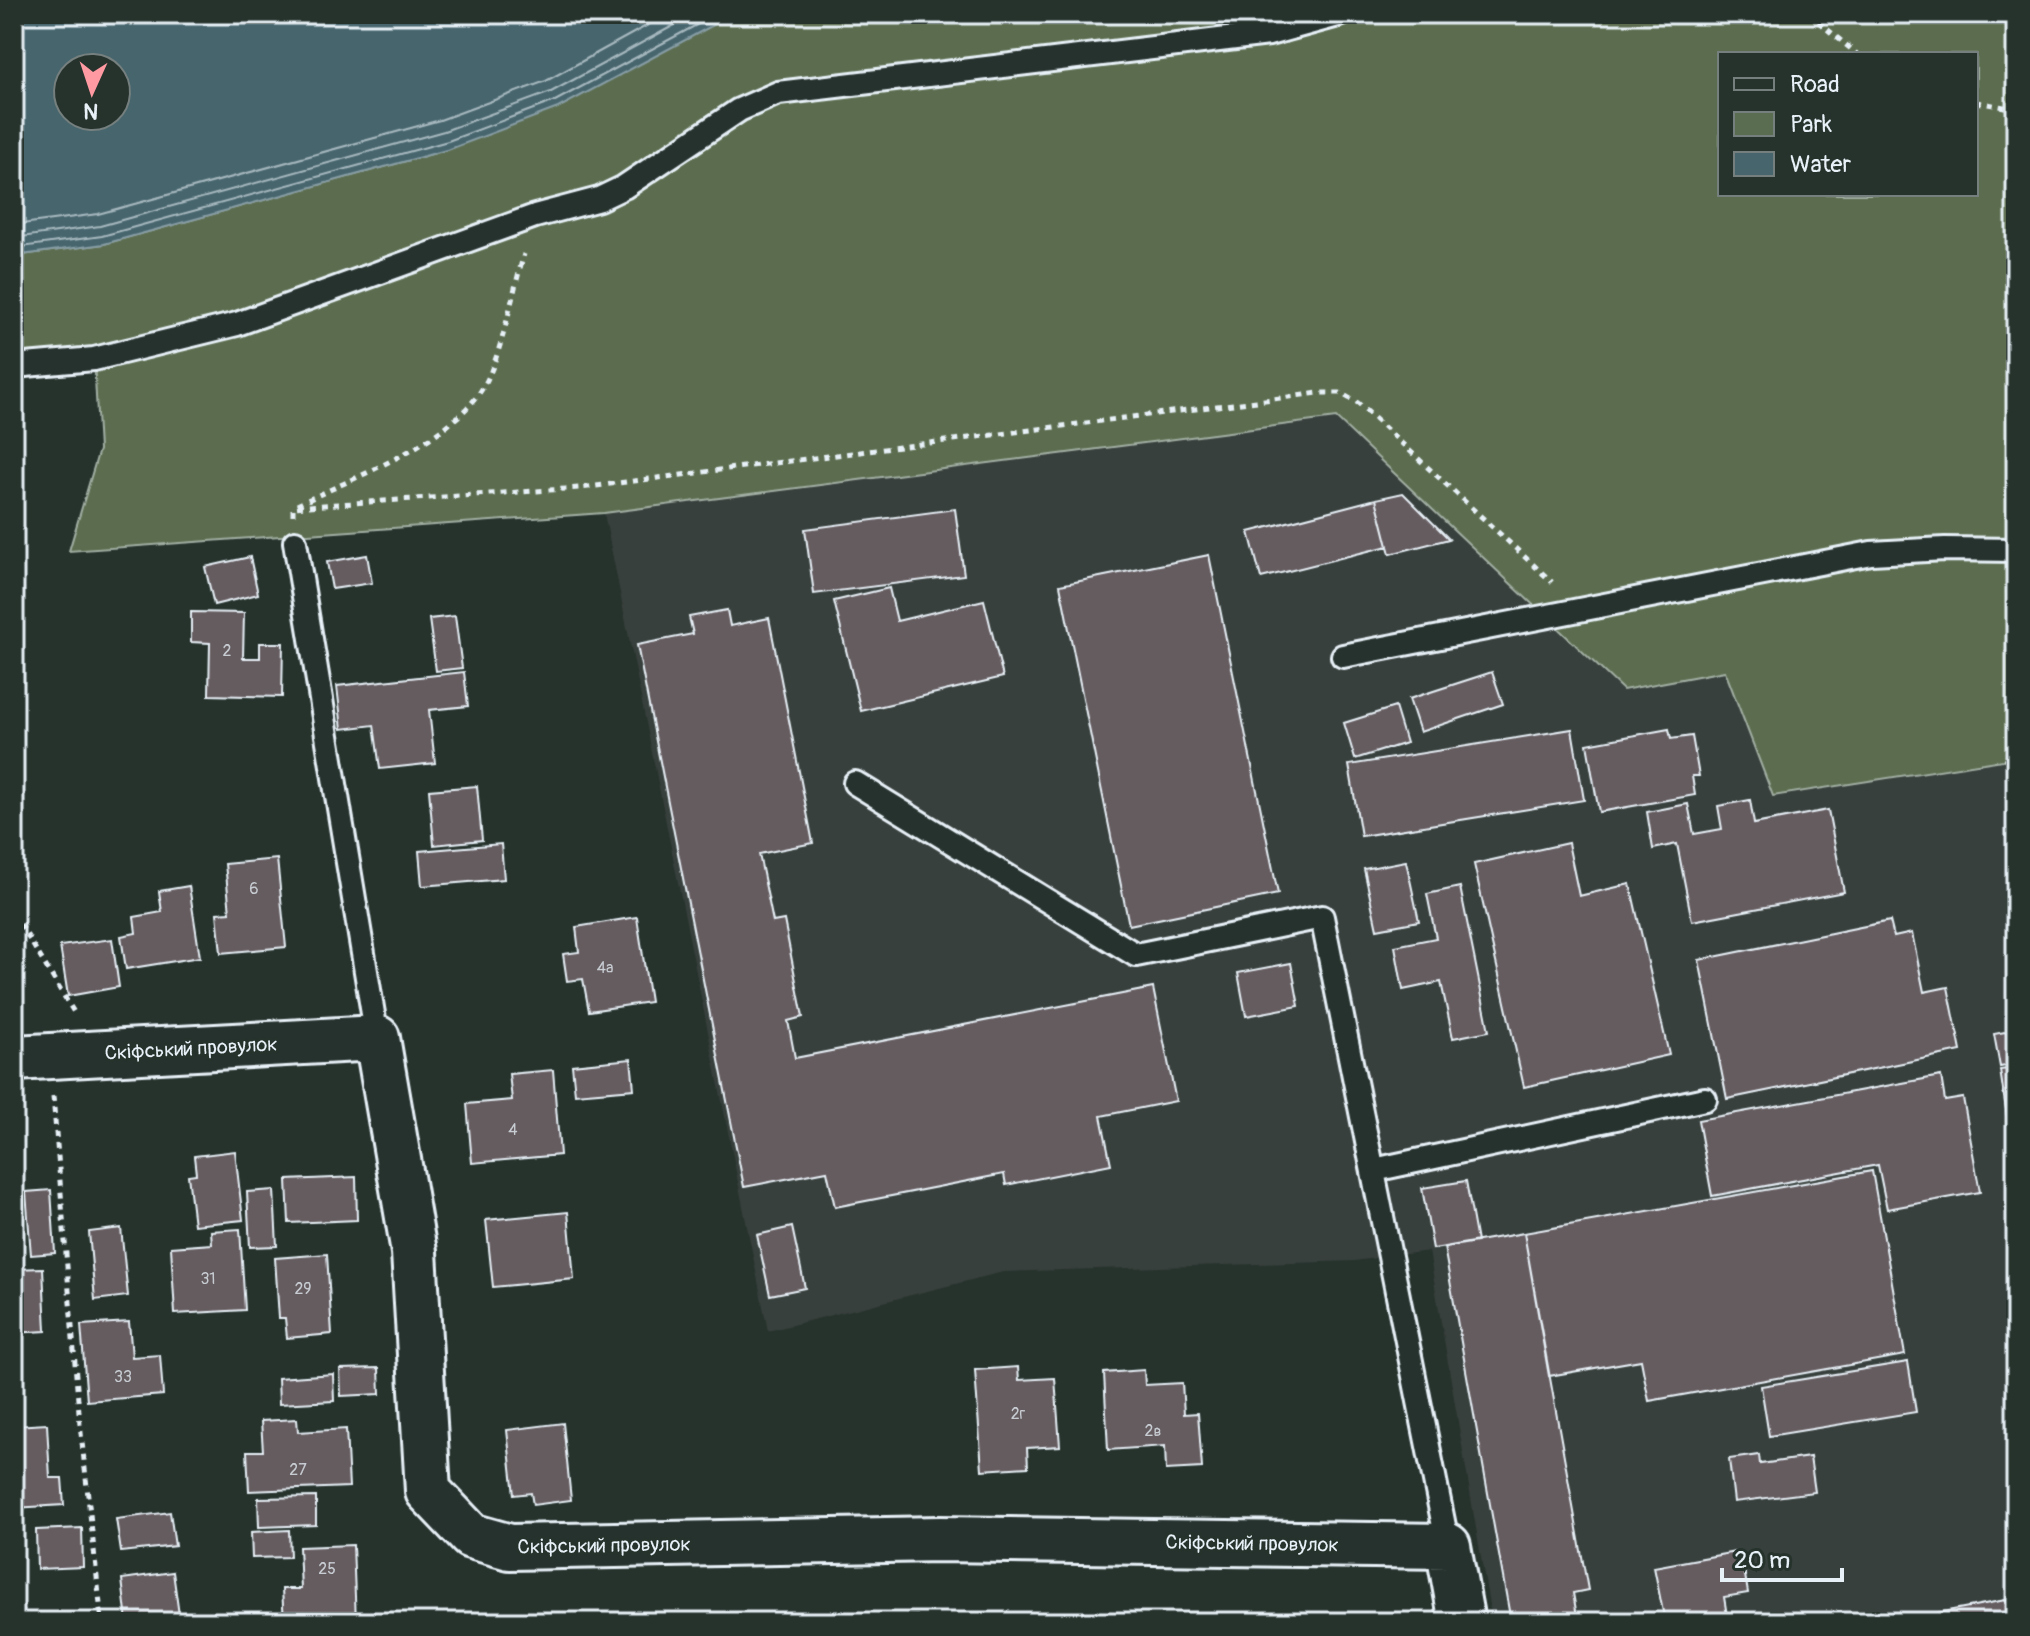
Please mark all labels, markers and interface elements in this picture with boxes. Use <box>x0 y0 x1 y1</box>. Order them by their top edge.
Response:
north arrow <box>52 52 132 132</box>
legend <box>1718 52 1978 196</box>
text: Road <box>1790 70 1840 99</box>
text: N <box>83 97 99 125</box>
text: Park <box>1790 110 1832 139</box>
text: Water <box>1790 150 1851 179</box>
house number: 2 <box>223 641 232 661</box>
house number: 6 <box>249 879 259 899</box>
house number: 4а <box>597 958 613 978</box>
street label: Скіфський провулок <box>104 1031 278 1066</box>
house number: 4 <box>508 1120 518 1140</box>
house number: 31 <box>200 1269 216 1289</box>
house number: 29 <box>294 1279 312 1299</box>
house number: 33 <box>114 1367 132 1387</box>
house number: 2г <box>1011 1404 1026 1424</box>
house number: 2в <box>1145 1421 1161 1441</box>
house number: 27 <box>289 1460 307 1480</box>
street label: Скіфський провулок <box>1165 1529 1339 1558</box>
street label: Скіфський провулок <box>517 1531 691 1560</box>
scale bar <box>1722 1532 1842 1582</box>
text: 20 m <box>1734 1546 1790 1575</box>
house number: 25 <box>318 1559 336 1579</box>

